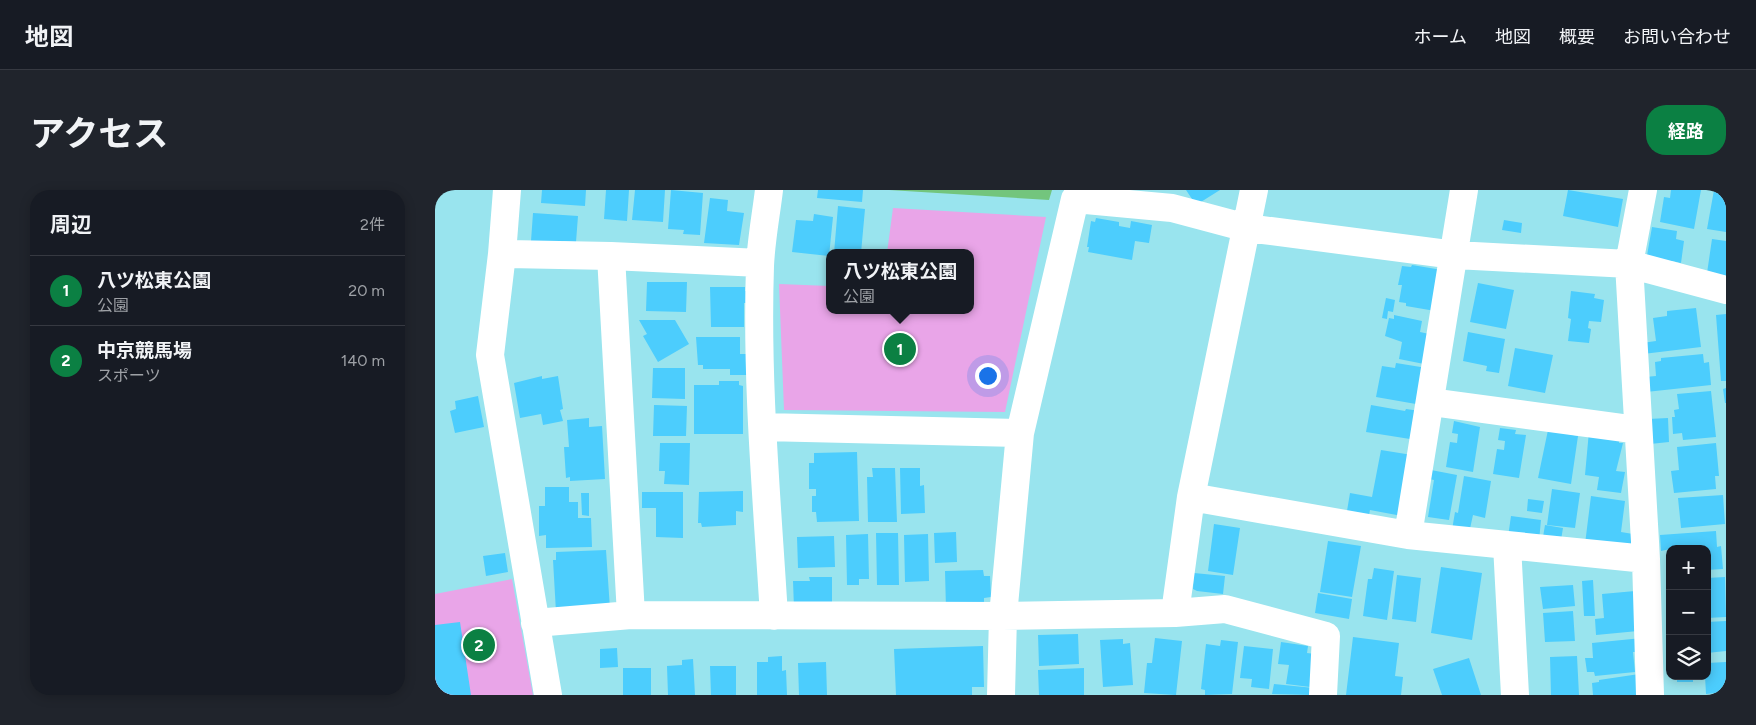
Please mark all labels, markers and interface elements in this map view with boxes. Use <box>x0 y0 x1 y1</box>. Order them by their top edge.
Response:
text: 地図 <box>25 22 73 51</box>
text: ホーム <box>1414 26 1467 48</box>
text: 地図 <box>1495 26 1531 48</box>
text: 概要 <box>1559 26 1595 48</box>
text: お問い合わせ <box>1623 26 1731 48</box>
button: 経路 <box>1646 105 1726 155</box>
text: アクセス <box>30 113 168 155</box>
text: 周辺 <box>50 212 92 237</box>
text: 2件 <box>360 215 385 234</box>
popup <box>826 249 974 314</box>
text: 八ツ松東公園 <box>843 260 957 283</box>
text: 八ツ松東公園 <box>97 269 211 292</box>
text: 1 <box>63 281 69 300</box>
text: 20 m <box>348 281 385 300</box>
text: 公園 <box>843 287 875 306</box>
text: 公園 <box>97 296 129 315</box>
pin: 1 <box>884 330 916 368</box>
text: 中京競馬場 <box>97 339 192 362</box>
text: 2 <box>61 351 71 370</box>
text: 140 m <box>341 351 385 370</box>
your location <box>975 363 1001 389</box>
text: スポーツ <box>97 366 161 385</box>
map controls <box>1666 545 1711 680</box>
button: + <box>1666 545 1711 590</box>
button: − <box>1666 590 1711 635</box>
pin: 2 <box>463 626 495 664</box>
button: layers <box>1666 635 1711 680</box>

